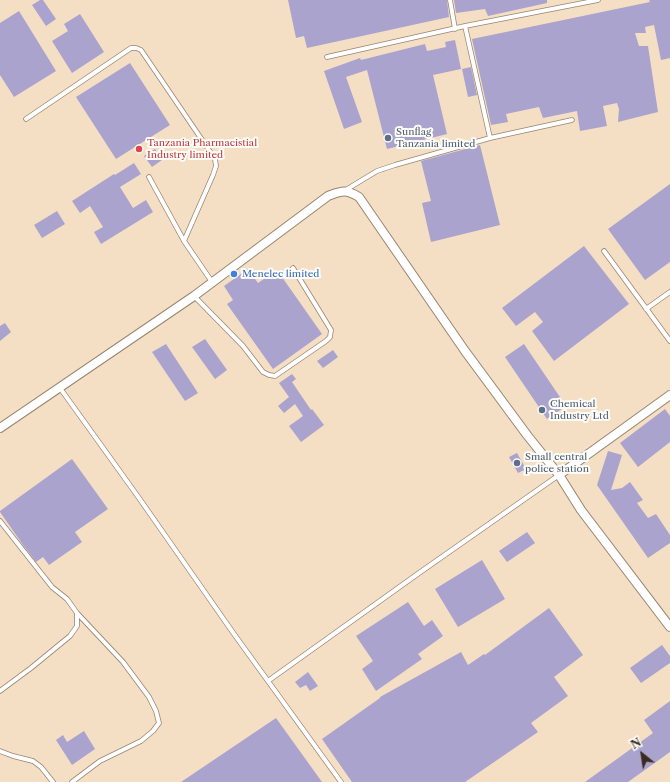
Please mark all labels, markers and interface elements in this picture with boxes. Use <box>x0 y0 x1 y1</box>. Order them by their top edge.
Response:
place label: Sunflag Tanzania limited <box>396 126 475 150</box>
marker: Sunflag Tanzania limited <box>383 133 393 143</box>
place label: Tanzania Pharmacistial Industry limited <box>147 137 257 160</box>
marker: Tanzania Pharmacistial Industry limited <box>134 144 144 154</box>
place label: Menelec limited <box>242 268 319 280</box>
marker: Menelec limited <box>229 269 239 279</box>
place label: Chemical Industry Ltd <box>550 398 609 422</box>
marker: Chemical Industry Ltd <box>537 405 547 415</box>
place label: Small central police station <box>525 451 589 474</box>
marker: Small central police station <box>512 458 522 468</box>
north arrow <box>622 734 662 774</box>
text: N <box>628 735 644 752</box>

